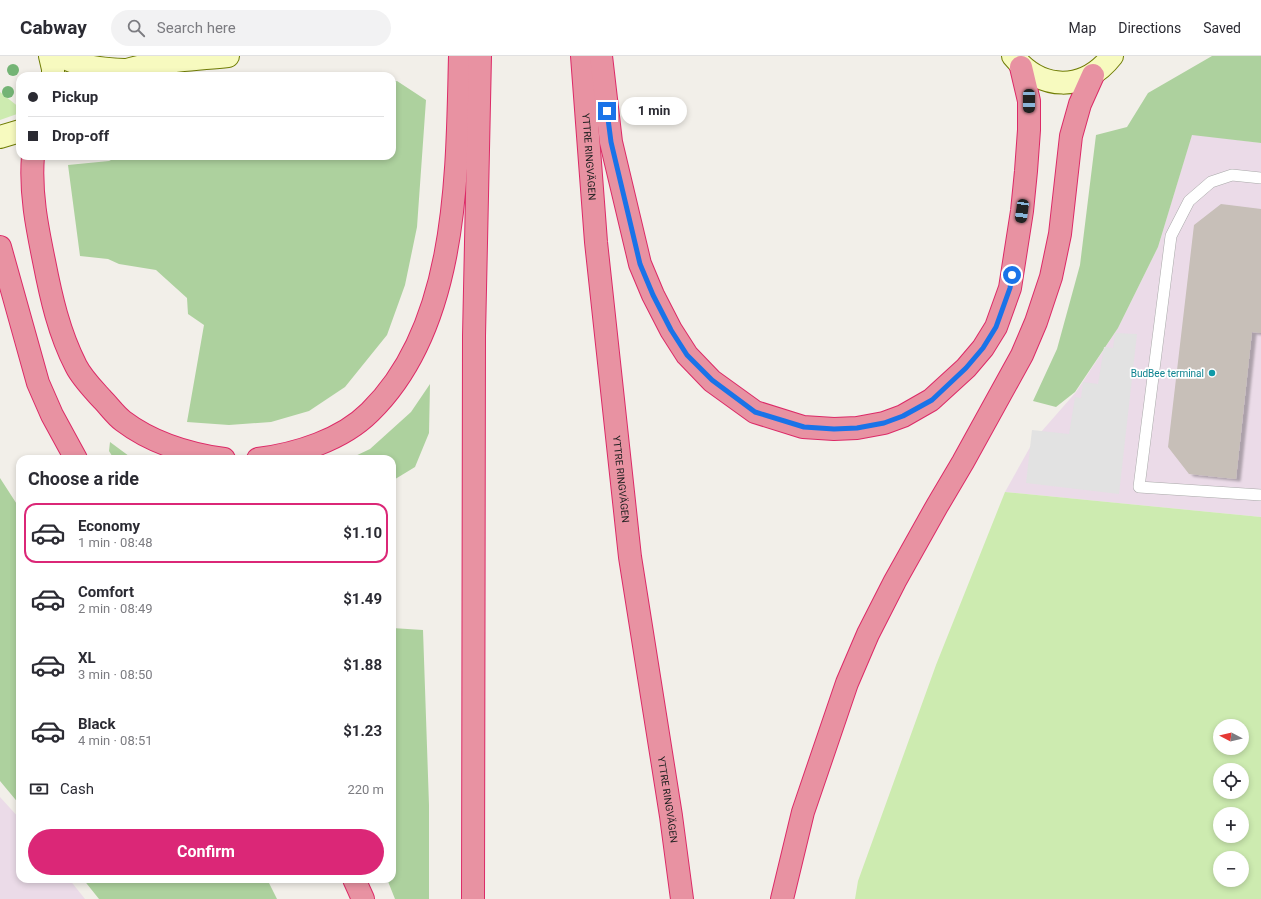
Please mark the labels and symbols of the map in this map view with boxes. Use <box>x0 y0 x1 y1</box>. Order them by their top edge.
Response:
car <box>1023 89 1035 113</box>
callout: 1 min <box>621 97 687 125</box>
route end <box>598 102 616 120</box>
street label: YTTRE RINGVÄGEN <box>580 113 598 201</box>
car <box>1014 198 1030 224</box>
route start <box>1003 266 1021 284</box>
place label: BudBee terminal <box>1131 368 1204 379</box>
marker: BudBee terminal <box>1207 368 1217 378</box>
street label: YTTRE RINGVÄGEN <box>611 435 631 523</box>
north arrow <box>1213 719 1249 755</box>
street label: YTTRE RINGVÄGEN <box>656 756 680 844</box>

